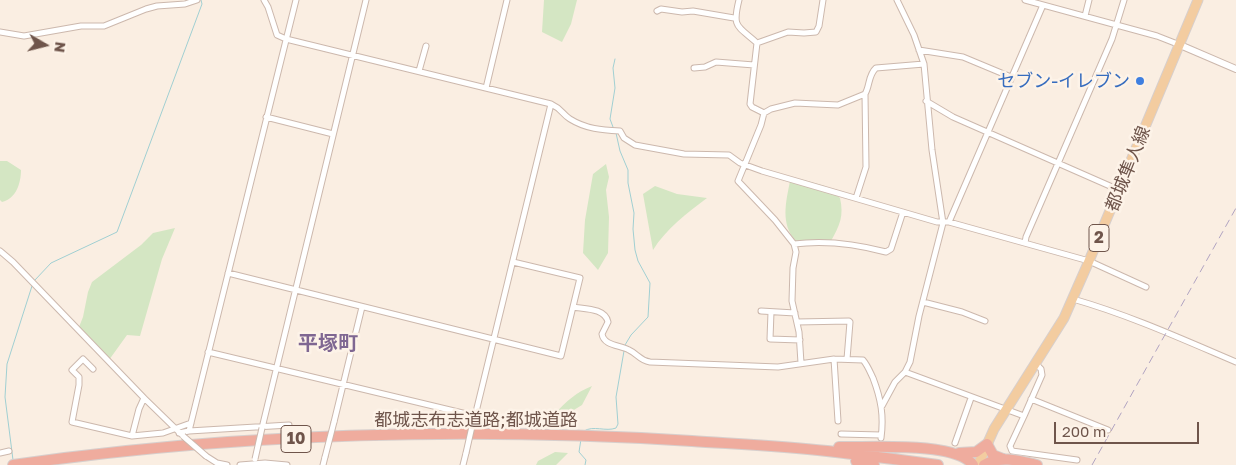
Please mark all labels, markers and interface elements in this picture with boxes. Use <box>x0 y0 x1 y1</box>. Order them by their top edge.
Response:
north arrow <box>20 20 70 70</box>
text: N <box>51 41 70 54</box>
place label: セブン-イレブン <box>997 70 1130 92</box>
marker: セブン-イレブン <box>1134 75 1146 87</box>
street label: 都城隼人線 <box>1101 123 1155 215</box>
road number: 2 <box>1089 224 1109 252</box>
district label: 平塚町 <box>298 332 358 356</box>
street label: 都城志布志道路;都城道路 <box>374 409 578 431</box>
scale bar <box>1056 412 1201 444</box>
text: 200 m <box>1062 422 1106 440</box>
road number: 10 <box>281 426 311 452</box>

